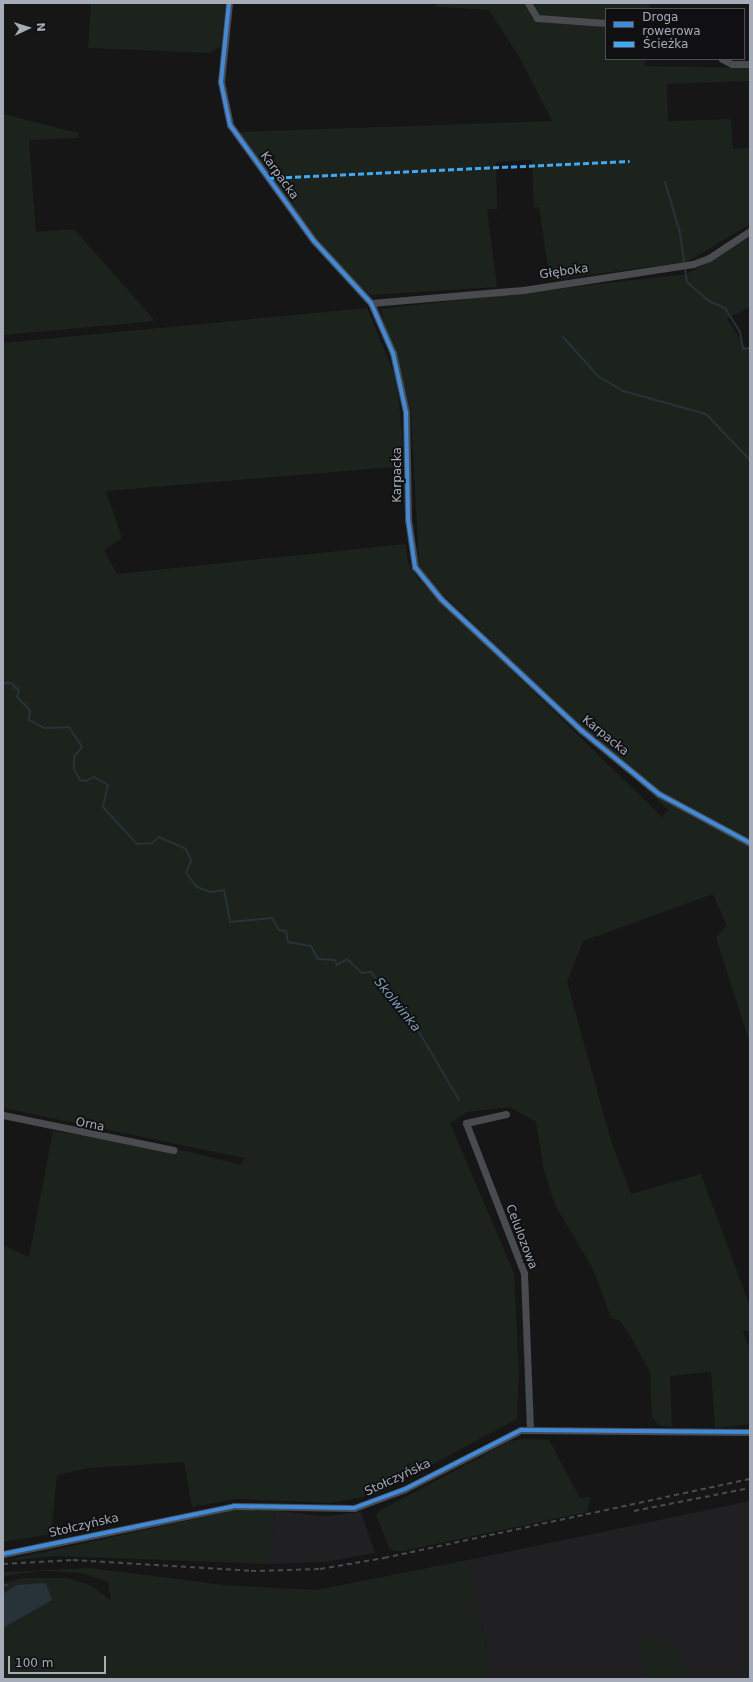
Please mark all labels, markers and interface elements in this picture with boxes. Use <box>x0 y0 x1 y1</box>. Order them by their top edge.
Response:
north arrow <box>8 8 48 48</box>
legend <box>605 8 745 60</box>
text: Droga rowerowa <box>642 10 701 38</box>
text: N <box>34 22 47 32</box>
text: Ścieżka <box>643 37 688 51</box>
street label: Karpacka <box>257 149 301 203</box>
street label: Głęboka <box>539 261 589 283</box>
street label: Karpacka <box>391 447 405 503</box>
street label: Karpacka <box>579 713 631 759</box>
water label: Skolwinka <box>370 975 424 1035</box>
street label: Orna <box>74 1115 106 1135</box>
street label: Celulozowa <box>502 1203 540 1271</box>
street label: Stołczyńska <box>363 1456 433 1500</box>
street label: Stołczyńska <box>48 1511 120 1541</box>
scale bar <box>10 1648 108 1674</box>
text: 100 m <box>15 1656 53 1670</box>

